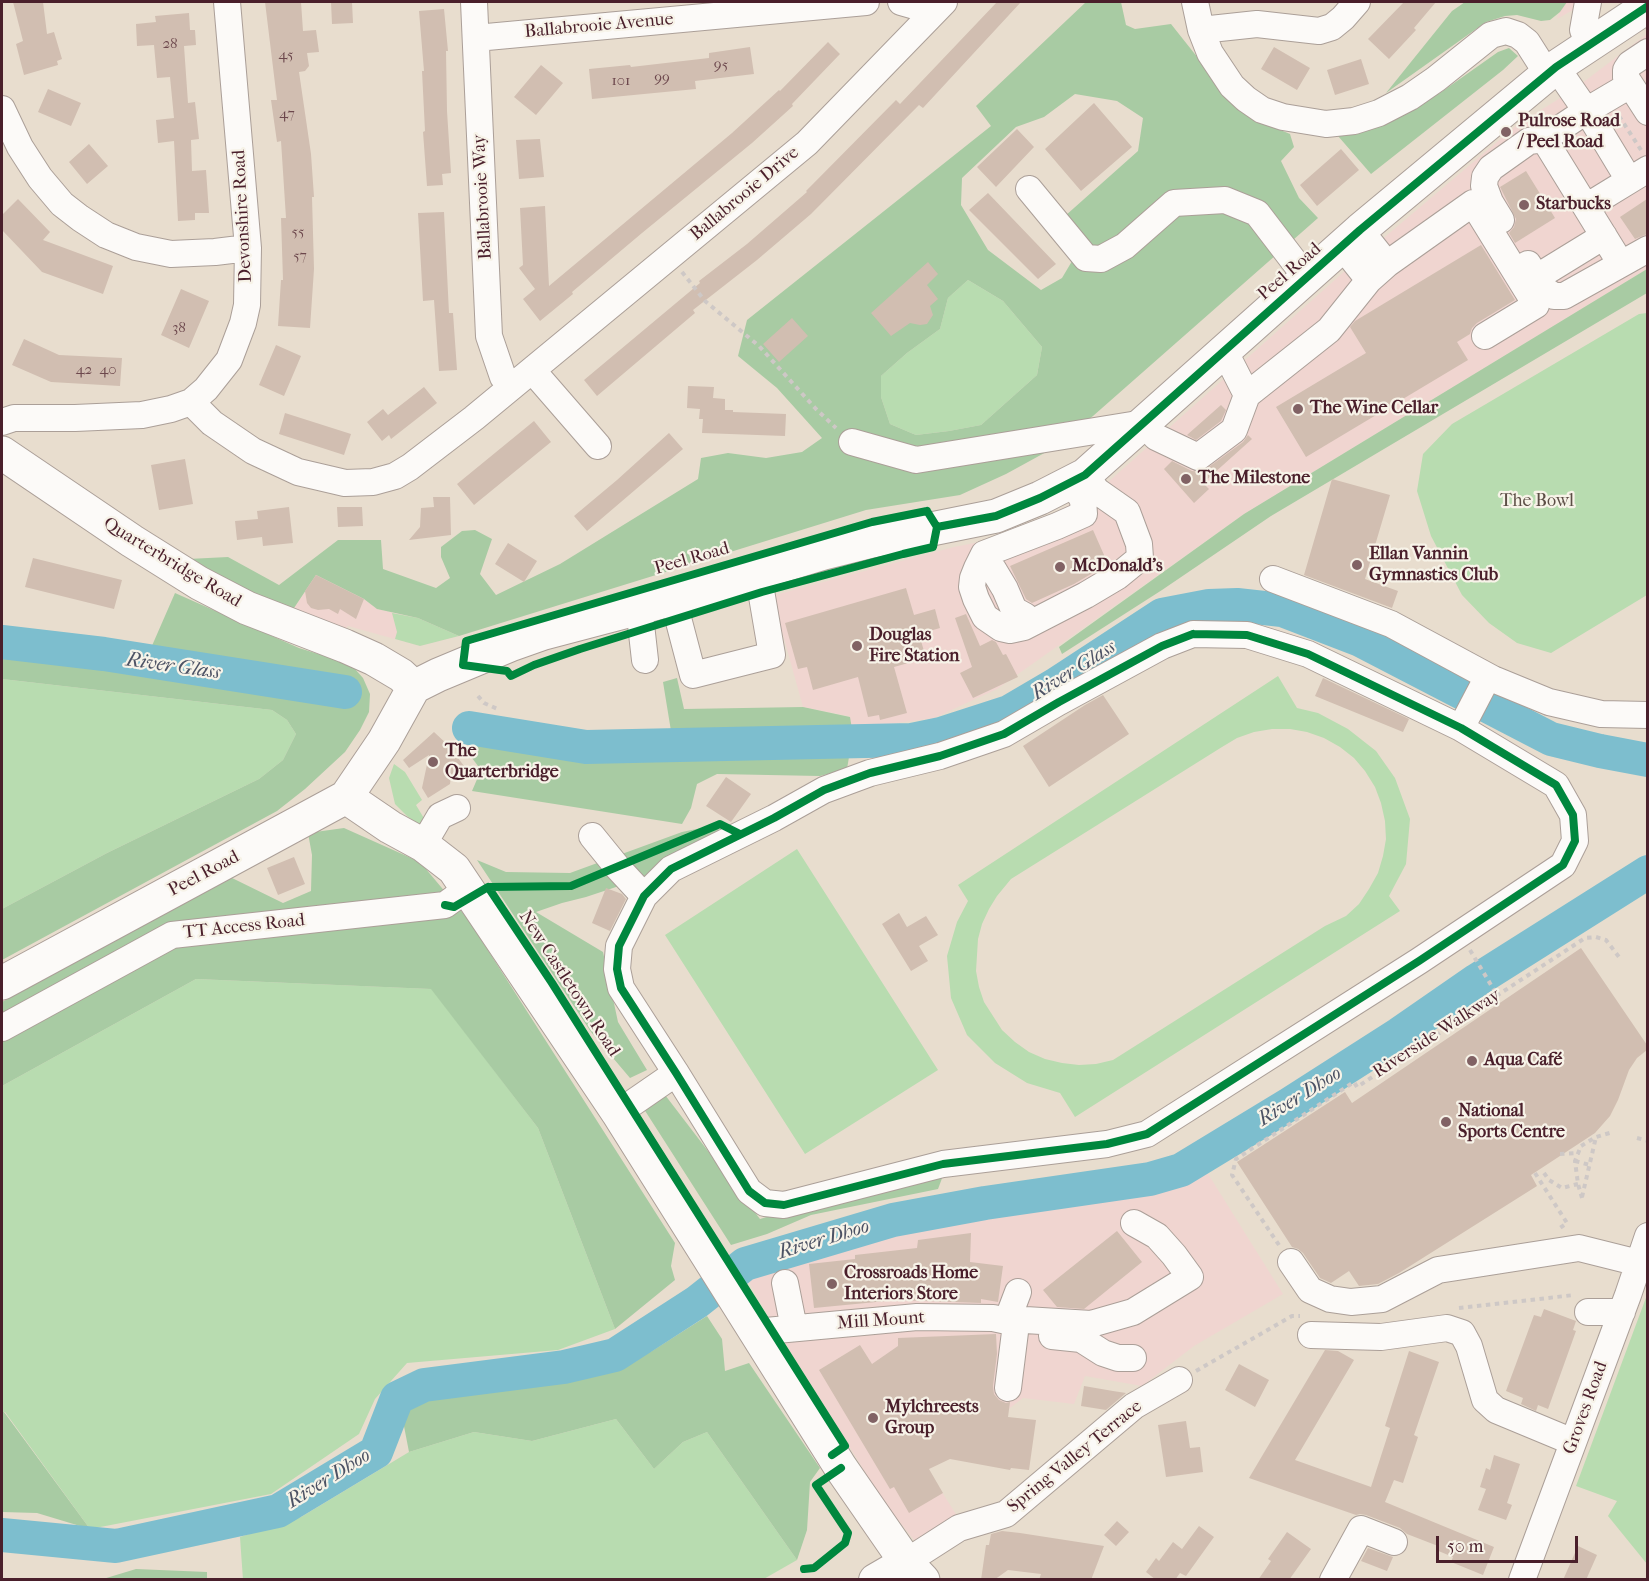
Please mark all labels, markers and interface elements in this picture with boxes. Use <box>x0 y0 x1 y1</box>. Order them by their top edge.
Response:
street label: Ballabrooie Avenue <box>524 9 674 43</box>
house number: 28 <box>162 35 178 53</box>
house number: 45 <box>279 46 293 64</box>
house number: 95 <box>714 56 728 74</box>
house number: 99 <box>654 69 670 87</box>
house number: 101 <box>612 72 630 90</box>
house number: 47 <box>279 105 295 123</box>
place label: Pulrose Road / Peel Road <box>1518 111 1620 154</box>
marker: Pulrose Road / Peel Road <box>1499 125 1513 139</box>
street label: Ballabrooie Way <box>469 134 497 260</box>
street label: Ballabrooie Drive <box>686 142 804 246</box>
street label: Devonshire Road <box>229 149 257 283</box>
place label: Starbucks <box>1536 194 1611 216</box>
marker: Starbucks <box>1517 198 1531 212</box>
house number: 55 <box>292 223 304 241</box>
street label: Peel Road <box>1254 239 1326 305</box>
house number: 57 <box>293 247 307 265</box>
house number: 38 <box>172 319 186 337</box>
house number: 42 <box>76 361 92 379</box>
house number: 40 <box>99 361 117 379</box>
place label: The Wine Cellar <box>1310 398 1438 420</box>
marker: The Wine Cellar <box>1291 402 1305 416</box>
place label: The Milestone <box>1198 468 1310 490</box>
marker: The Milestone <box>1179 472 1193 486</box>
park label: The Bowl <box>1500 491 1574 513</box>
street label: Quarterbridge Road <box>99 513 245 613</box>
street label: Peel Road <box>652 538 732 580</box>
place label: Ellan Vannin Gymnastics Club <box>1369 544 1498 586</box>
place label: McDonald's <box>1072 556 1163 578</box>
marker: Ellan Vannin Gymnastics Club <box>1350 558 1364 572</box>
marker: McDonald's <box>1053 560 1067 574</box>
place label: Douglas Fire Station <box>869 625 959 668</box>
water label: River Glass <box>1027 636 1121 706</box>
marker: Douglas Fire Station <box>850 639 864 653</box>
water label: River Glass <box>124 649 222 685</box>
place label: The Quarterbridge <box>445 741 559 783</box>
marker: The Quarterbridge <box>426 755 440 769</box>
street label: Peel Road <box>165 846 243 902</box>
street label: New Castletown Road <box>514 907 624 1061</box>
street label: TT Access Road <box>182 910 306 944</box>
street label: Riverside Walkway <box>1369 985 1505 1083</box>
place label: Aqua Café <box>1484 1050 1562 1072</box>
marker: Aqua Café <box>1465 1054 1479 1068</box>
water label: River Dhoo <box>1254 1062 1346 1132</box>
place label: National Sports Centre <box>1458 1101 1565 1144</box>
marker: National Sports Centre <box>1439 1115 1453 1129</box>
water label: River Dhoo <box>776 1215 872 1265</box>
place label: Crossroads Home Interiors Store <box>844 1263 978 1306</box>
marker: Crossroads Home Interiors Store <box>825 1277 839 1291</box>
street label: Mill Mount <box>836 1307 926 1335</box>
street label: Groves Road <box>1559 1359 1613 1457</box>
street label: Spring Valley Terrace <box>1003 1396 1147 1518</box>
place label: Mylchreests Group <box>885 1397 979 1440</box>
marker: Mylchreests Group <box>866 1411 880 1425</box>
water label: River Dhoo <box>283 1444 375 1514</box>
scale bar <box>1439 1524 1582 1562</box>
text: 50 m <box>1447 1536 1483 1557</box>

